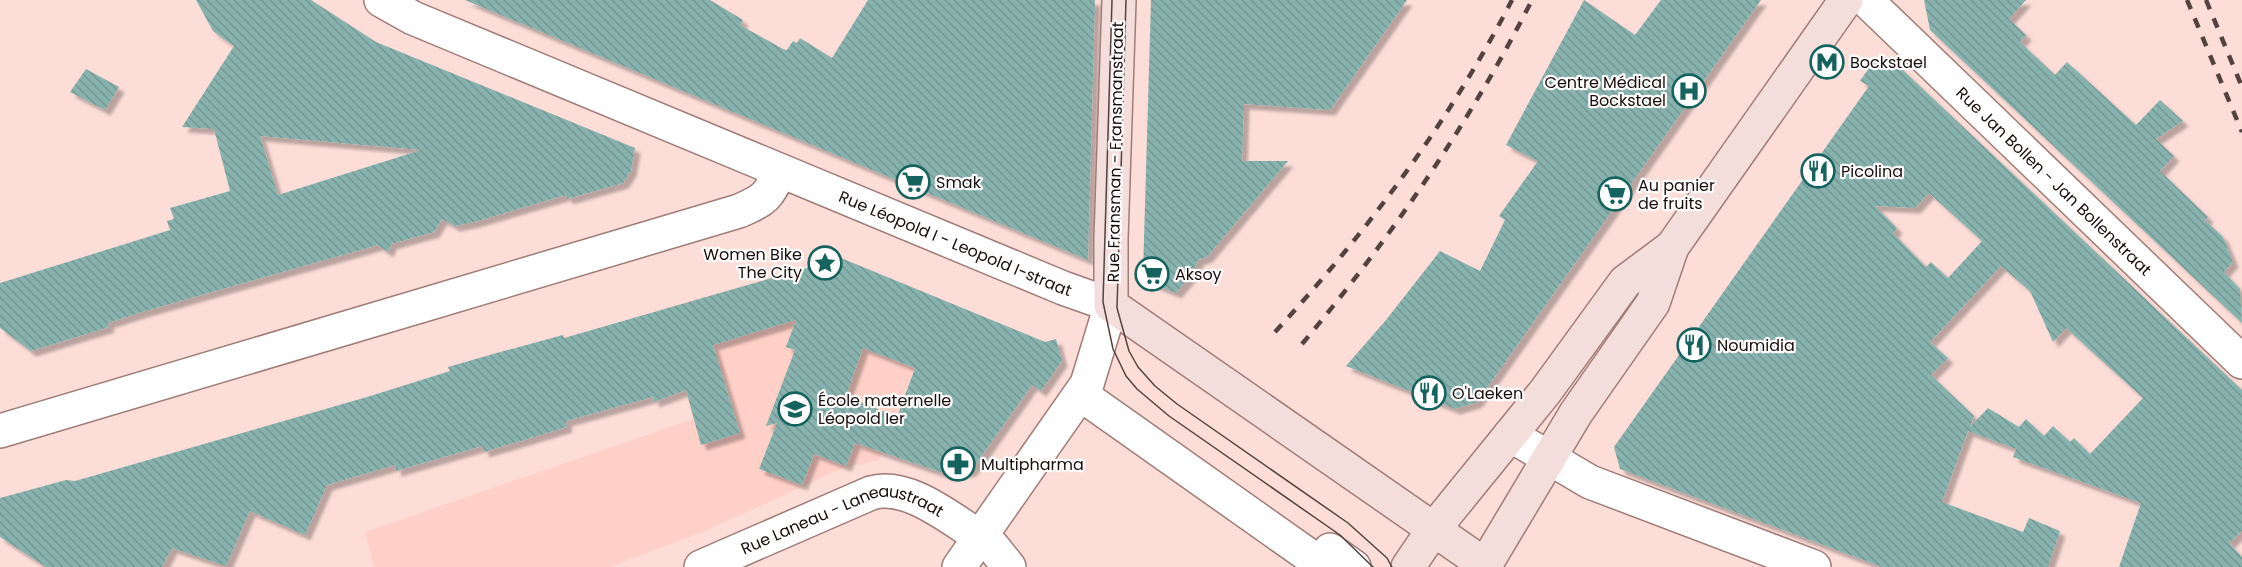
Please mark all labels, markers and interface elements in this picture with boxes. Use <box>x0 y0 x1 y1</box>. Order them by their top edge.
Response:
street label: Rue Fransman - Fransmanstraat <box>1102 21 1129 283</box>
metro station icon: Bockstael <box>1809 44 1845 80</box>
place label: Bockstael <box>1850 51 1927 74</box>
place label: Centre Médical Bockstael <box>1545 71 1666 112</box>
hospital icon: Centre Médical Bockstael <box>1671 73 1707 109</box>
street label: Rue Jan Bollen - Jan Bollenstraat <box>1951 82 2157 281</box>
restaurant icon: Picolina <box>1800 153 1836 189</box>
place label: Picolina <box>1841 160 1903 183</box>
supermarket icon: Smak <box>895 164 931 200</box>
place label: Smak <box>936 171 982 194</box>
place label: Au panier de fruits <box>1638 174 1715 215</box>
supermarket icon: Au panier de fruits <box>1597 176 1633 212</box>
street label: Rue Léopold I - Leopold I-straat <box>835 185 1075 302</box>
place label: Women Bike The City <box>703 243 802 284</box>
place icon: Women Bike The City <box>807 245 843 281</box>
supermarket icon: Aksoy <box>1134 256 1170 292</box>
place label: Aksoy <box>1175 263 1222 286</box>
restaurant icon: Noumidia <box>1676 327 1712 363</box>
place label: Noumidia <box>1717 334 1795 357</box>
restaurant icon: O'Laeken <box>1411 375 1447 411</box>
place label: O'Laeken <box>1452 382 1523 405</box>
place label: École maternelle Léopold Ier <box>818 389 951 430</box>
school or university icon: École maternelle Léopold Ier <box>777 391 813 427</box>
pharmacy icon: Multipharma <box>940 446 976 482</box>
place label: Multipharma <box>981 453 1084 476</box>
street label: Rue Laneau - Laneaustraat <box>737 480 948 560</box>

